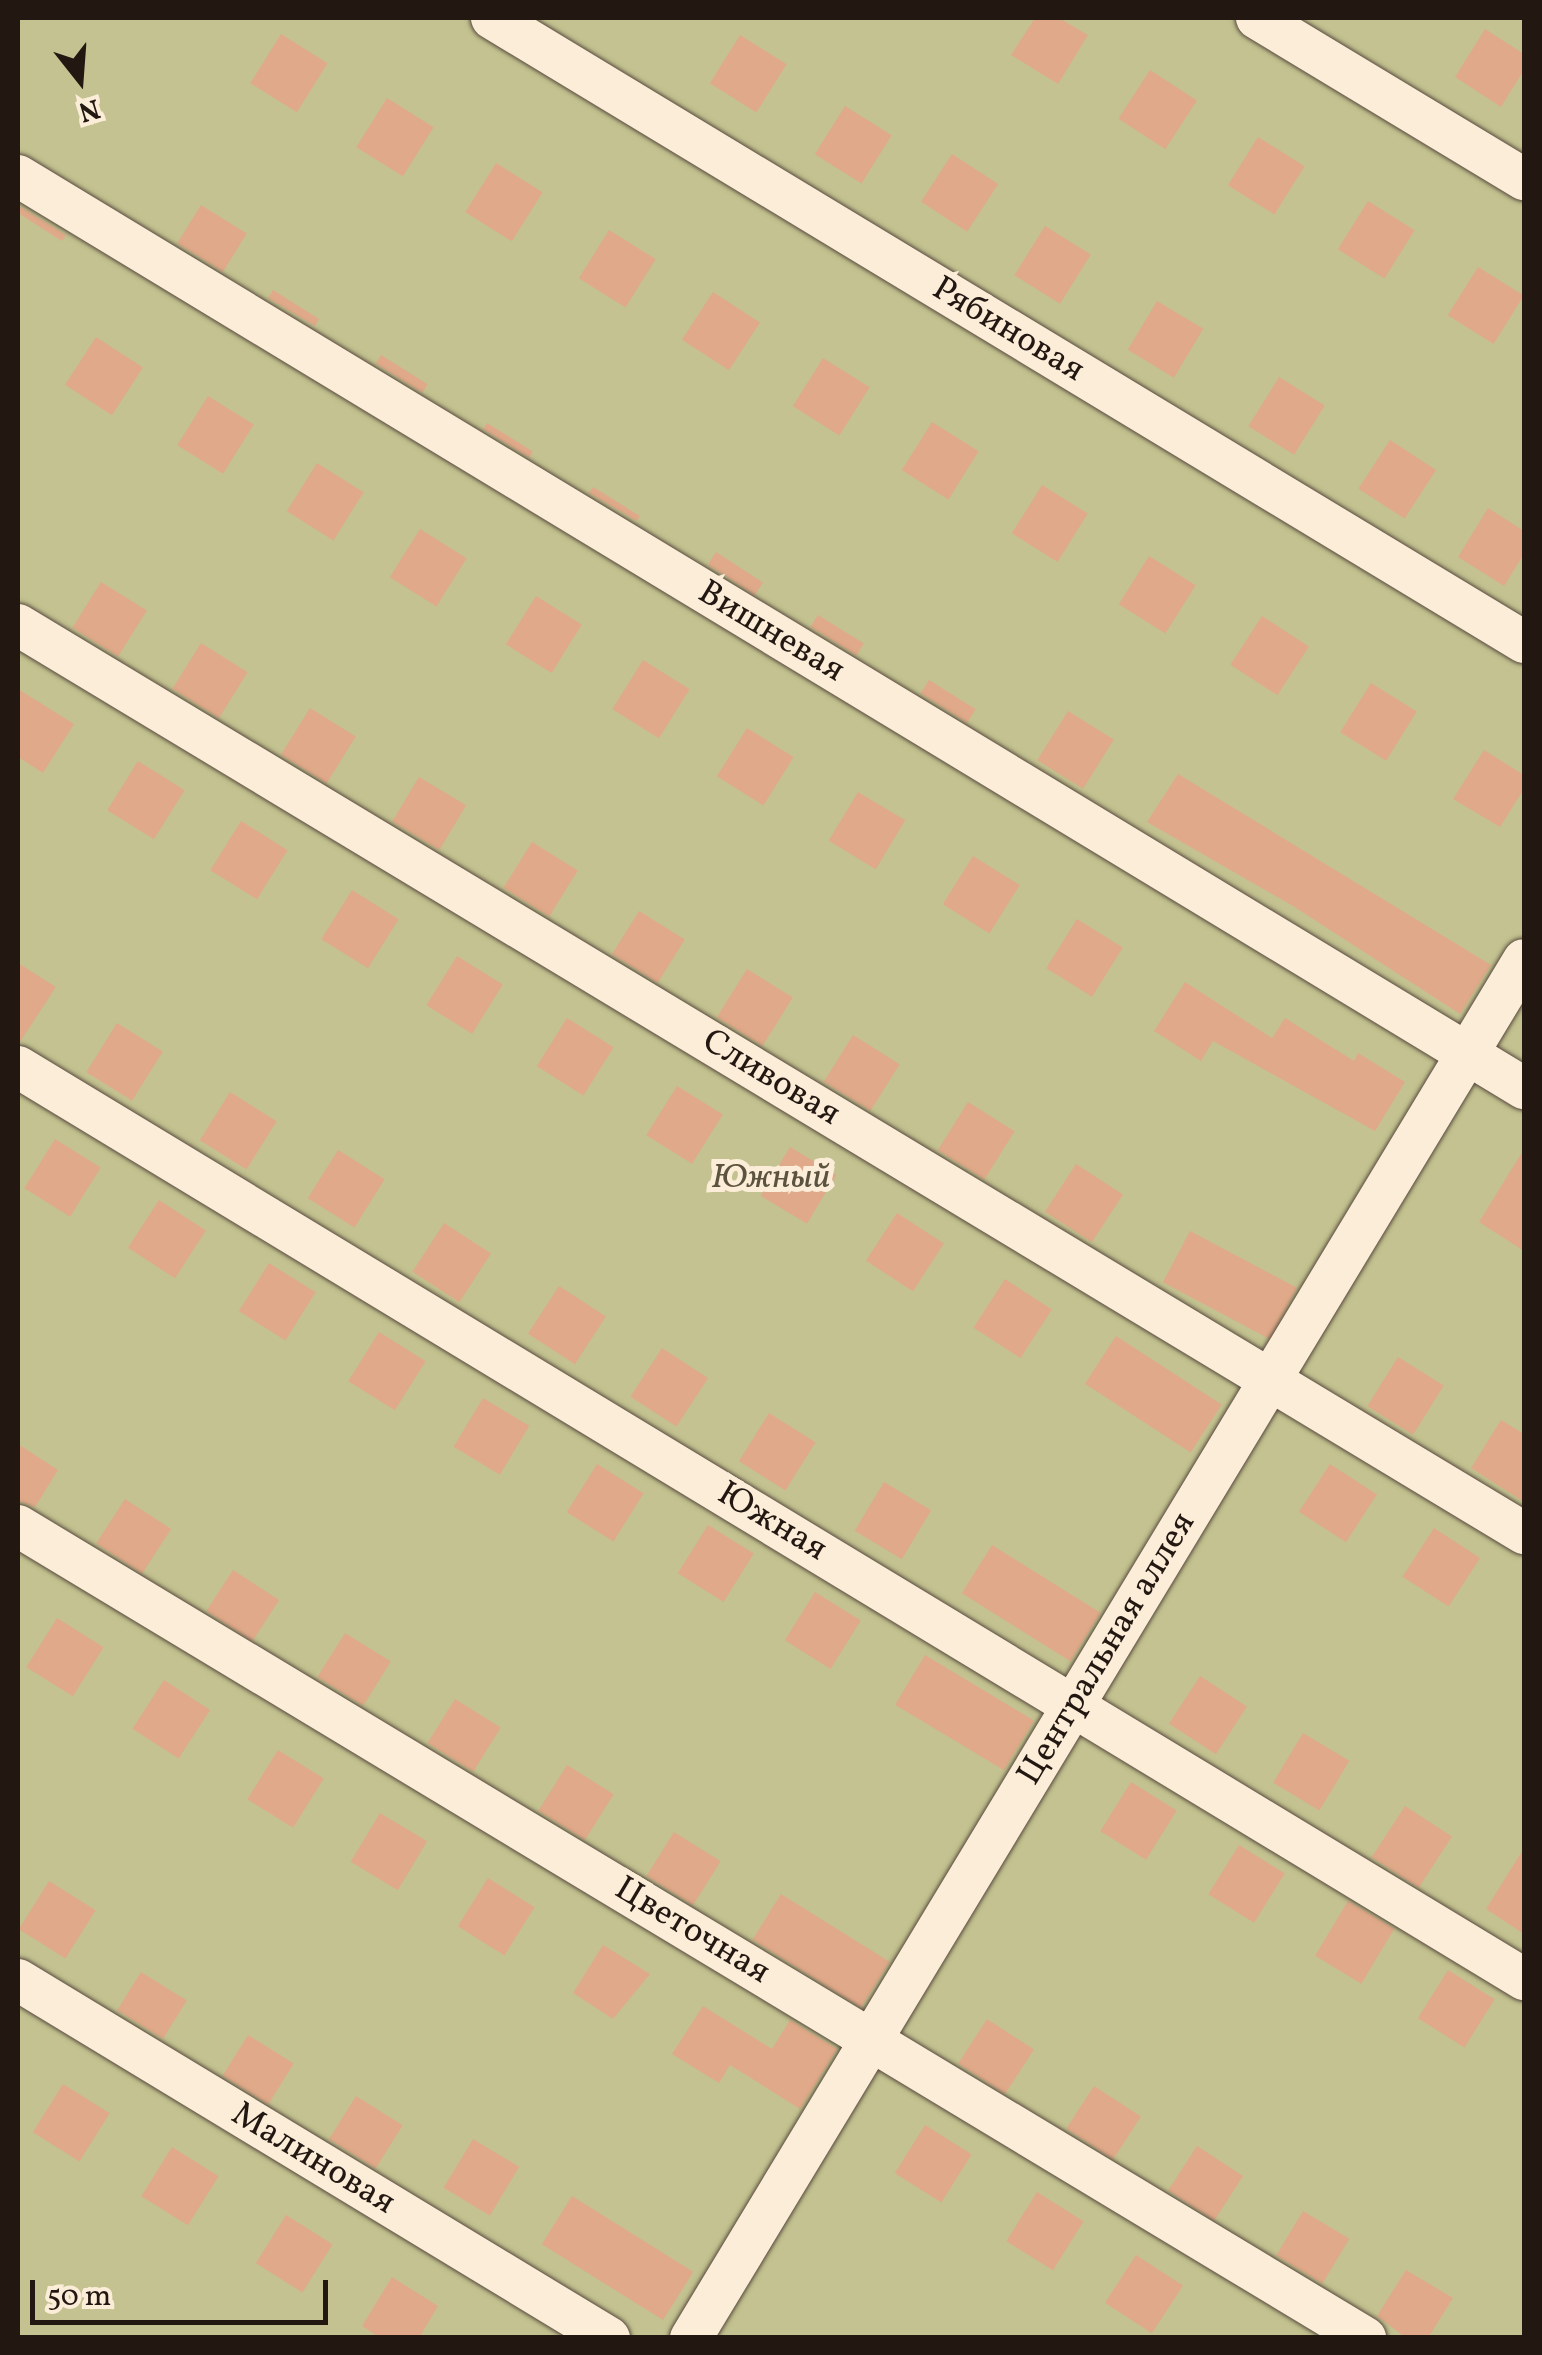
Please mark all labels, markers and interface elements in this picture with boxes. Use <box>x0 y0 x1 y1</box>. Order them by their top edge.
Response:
north arrow <box>30 30 130 130</box>
text: N <box>74 88 104 131</box>
street label: Рябиновая <box>924 268 1092 392</box>
street label: Вишневая <box>690 572 852 692</box>
street label: Сливовая <box>695 1021 847 1135</box>
park label: Южный <box>712 1157 830 1199</box>
street label: Южная <box>710 1473 834 1571</box>
street label: Центральная аллея <box>1009 1505 1205 1793</box>
street label: Цветочная <box>607 1868 777 1994</box>
street label: Малиновая <box>223 2094 403 2224</box>
scale bar <box>35 2260 332 2322</box>
text: 50 m <box>47 2276 111 2318</box>

